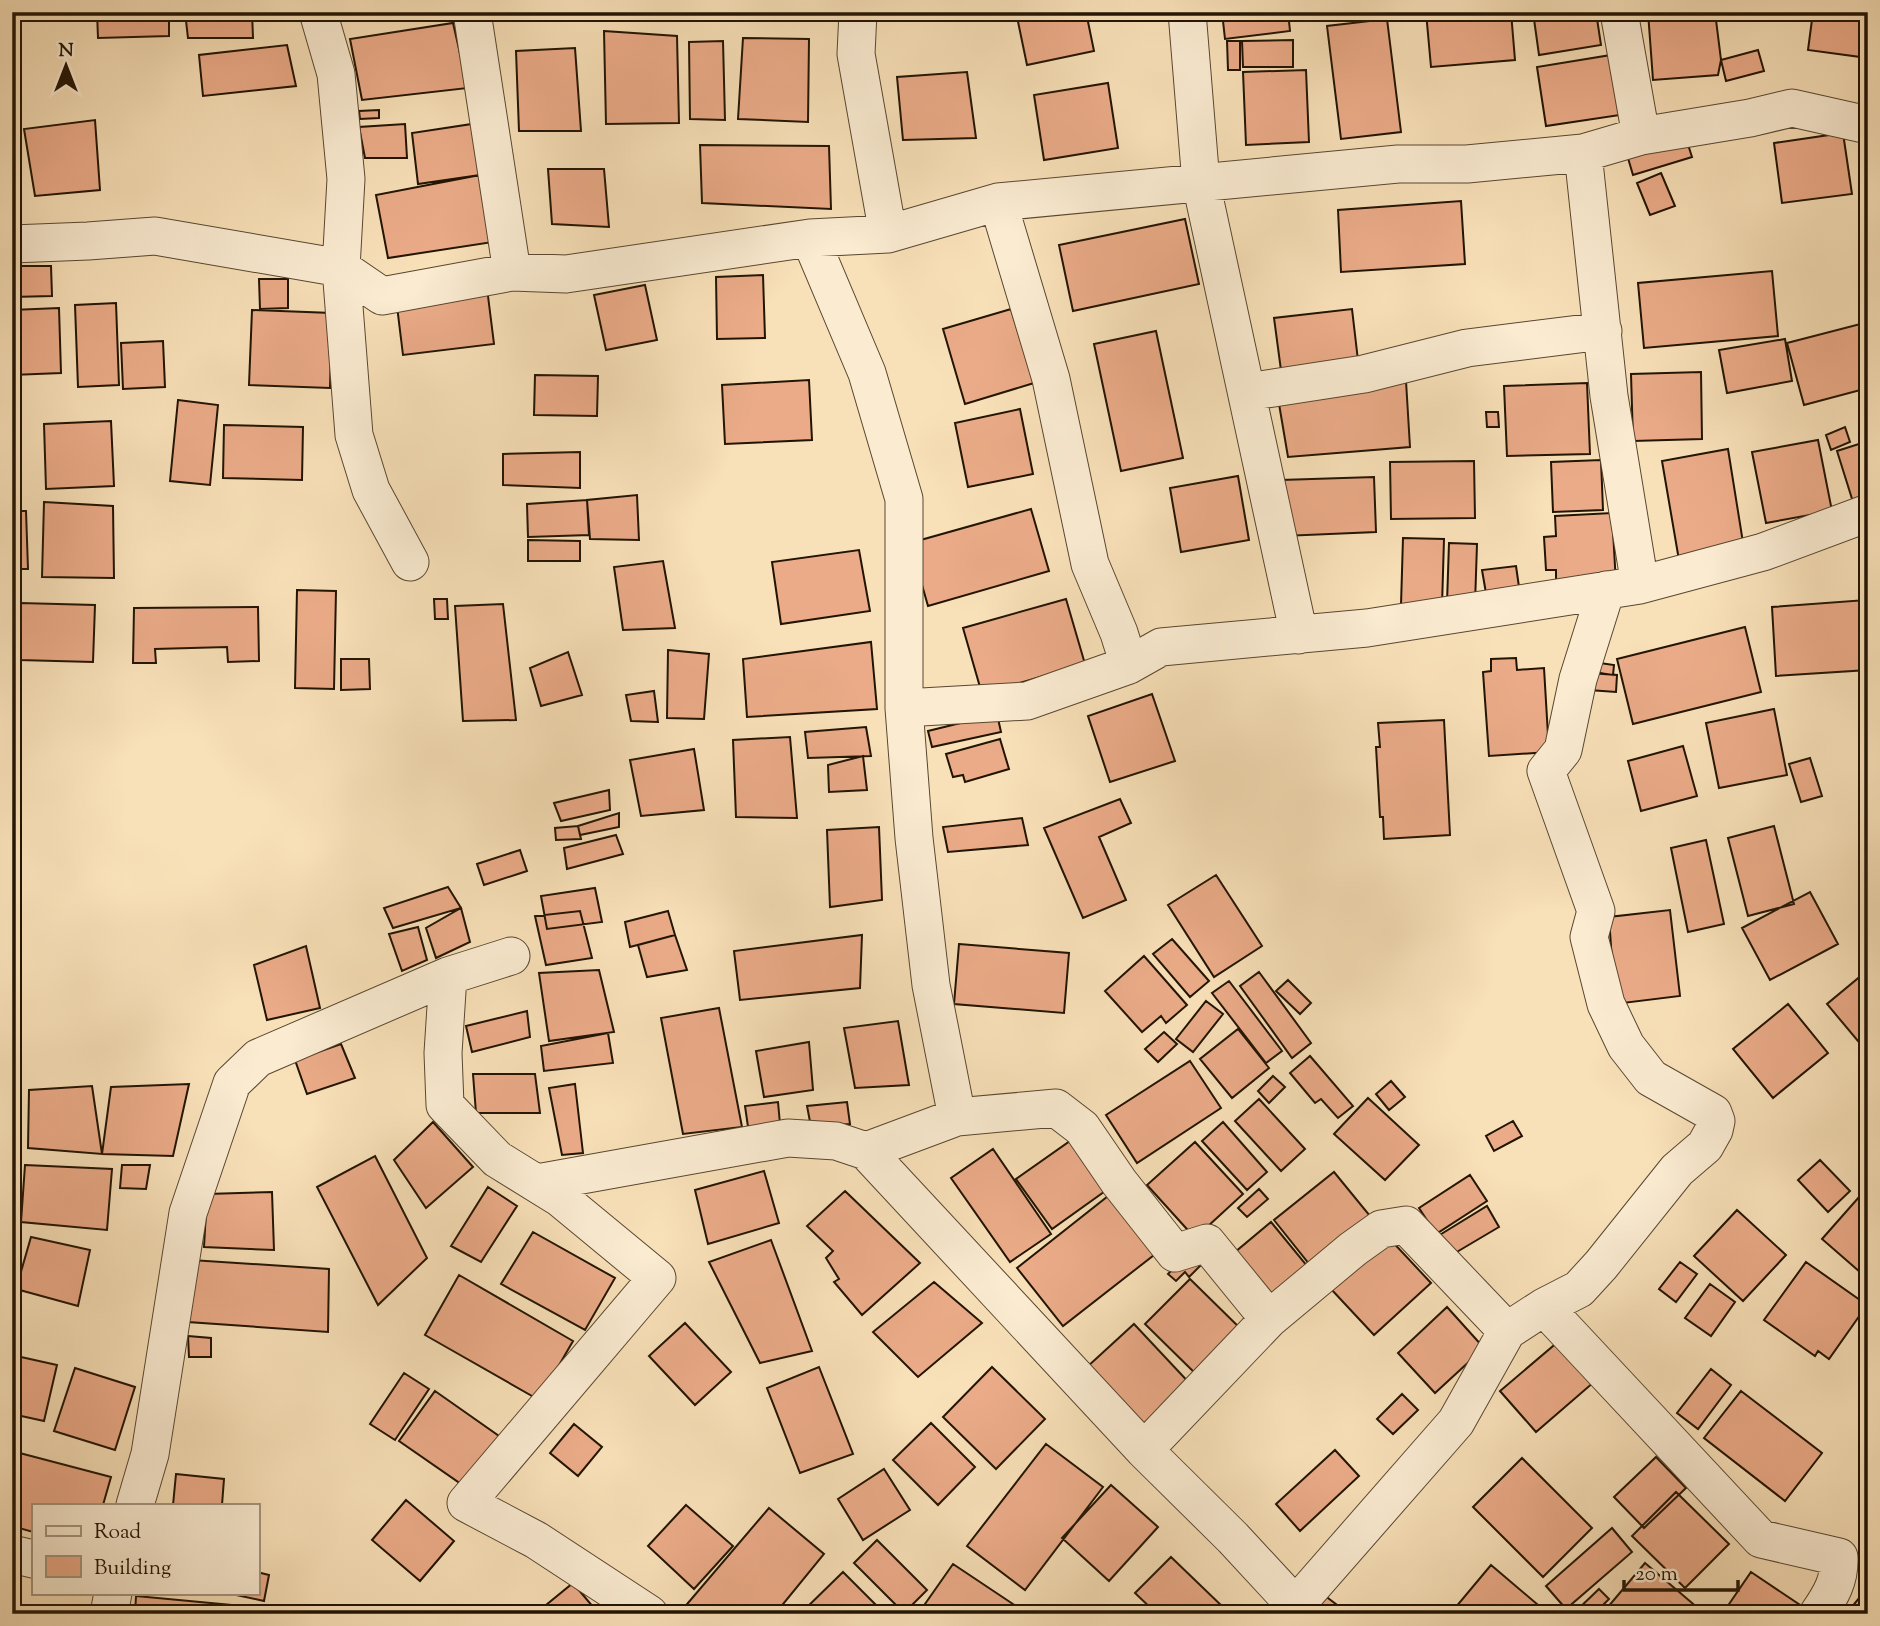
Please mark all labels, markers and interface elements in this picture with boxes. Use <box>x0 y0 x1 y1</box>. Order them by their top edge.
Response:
north arrow <box>32 32 102 102</box>
text: N <box>58 38 74 65</box>
legend <box>32 1504 259 1594</box>
text: Road <box>94 1518 141 1548</box>
scale bar <box>1624 1549 1738 1593</box>
text: Building <box>94 1554 171 1584</box>
text: 20 m <box>1635 1560 1678 1590</box>

